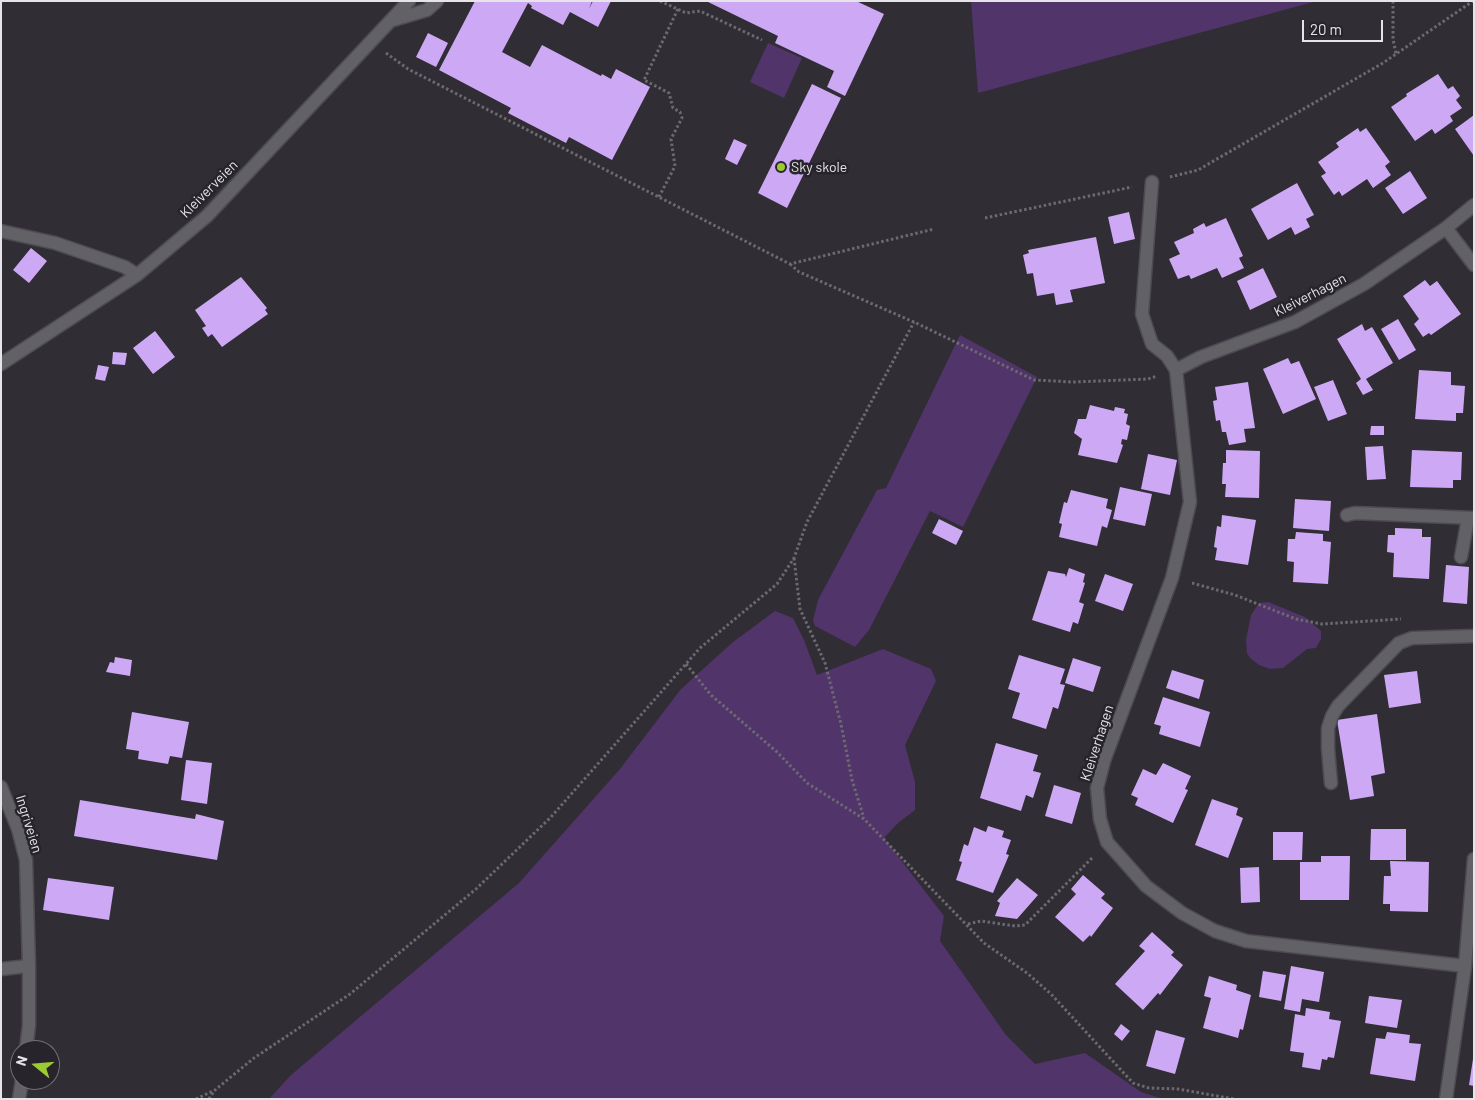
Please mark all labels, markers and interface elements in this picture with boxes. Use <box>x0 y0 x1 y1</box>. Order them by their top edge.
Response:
scale bar <box>1305 10 1386 42</box>
text: 20 m <box>1310 20 1342 38</box>
street label: Kleiverveien <box>177 157 241 221</box>
place label: Sky skole <box>791 159 847 175</box>
marker: Sky skole <box>775 161 787 173</box>
street label: Kleiverhagen <box>1271 270 1349 320</box>
street label: Kleiverhagen <box>1077 703 1117 783</box>
street label: Ingriveien <box>12 793 46 855</box>
north arrow <box>10 1040 60 1090</box>
text: N <box>12 1054 31 1068</box>

